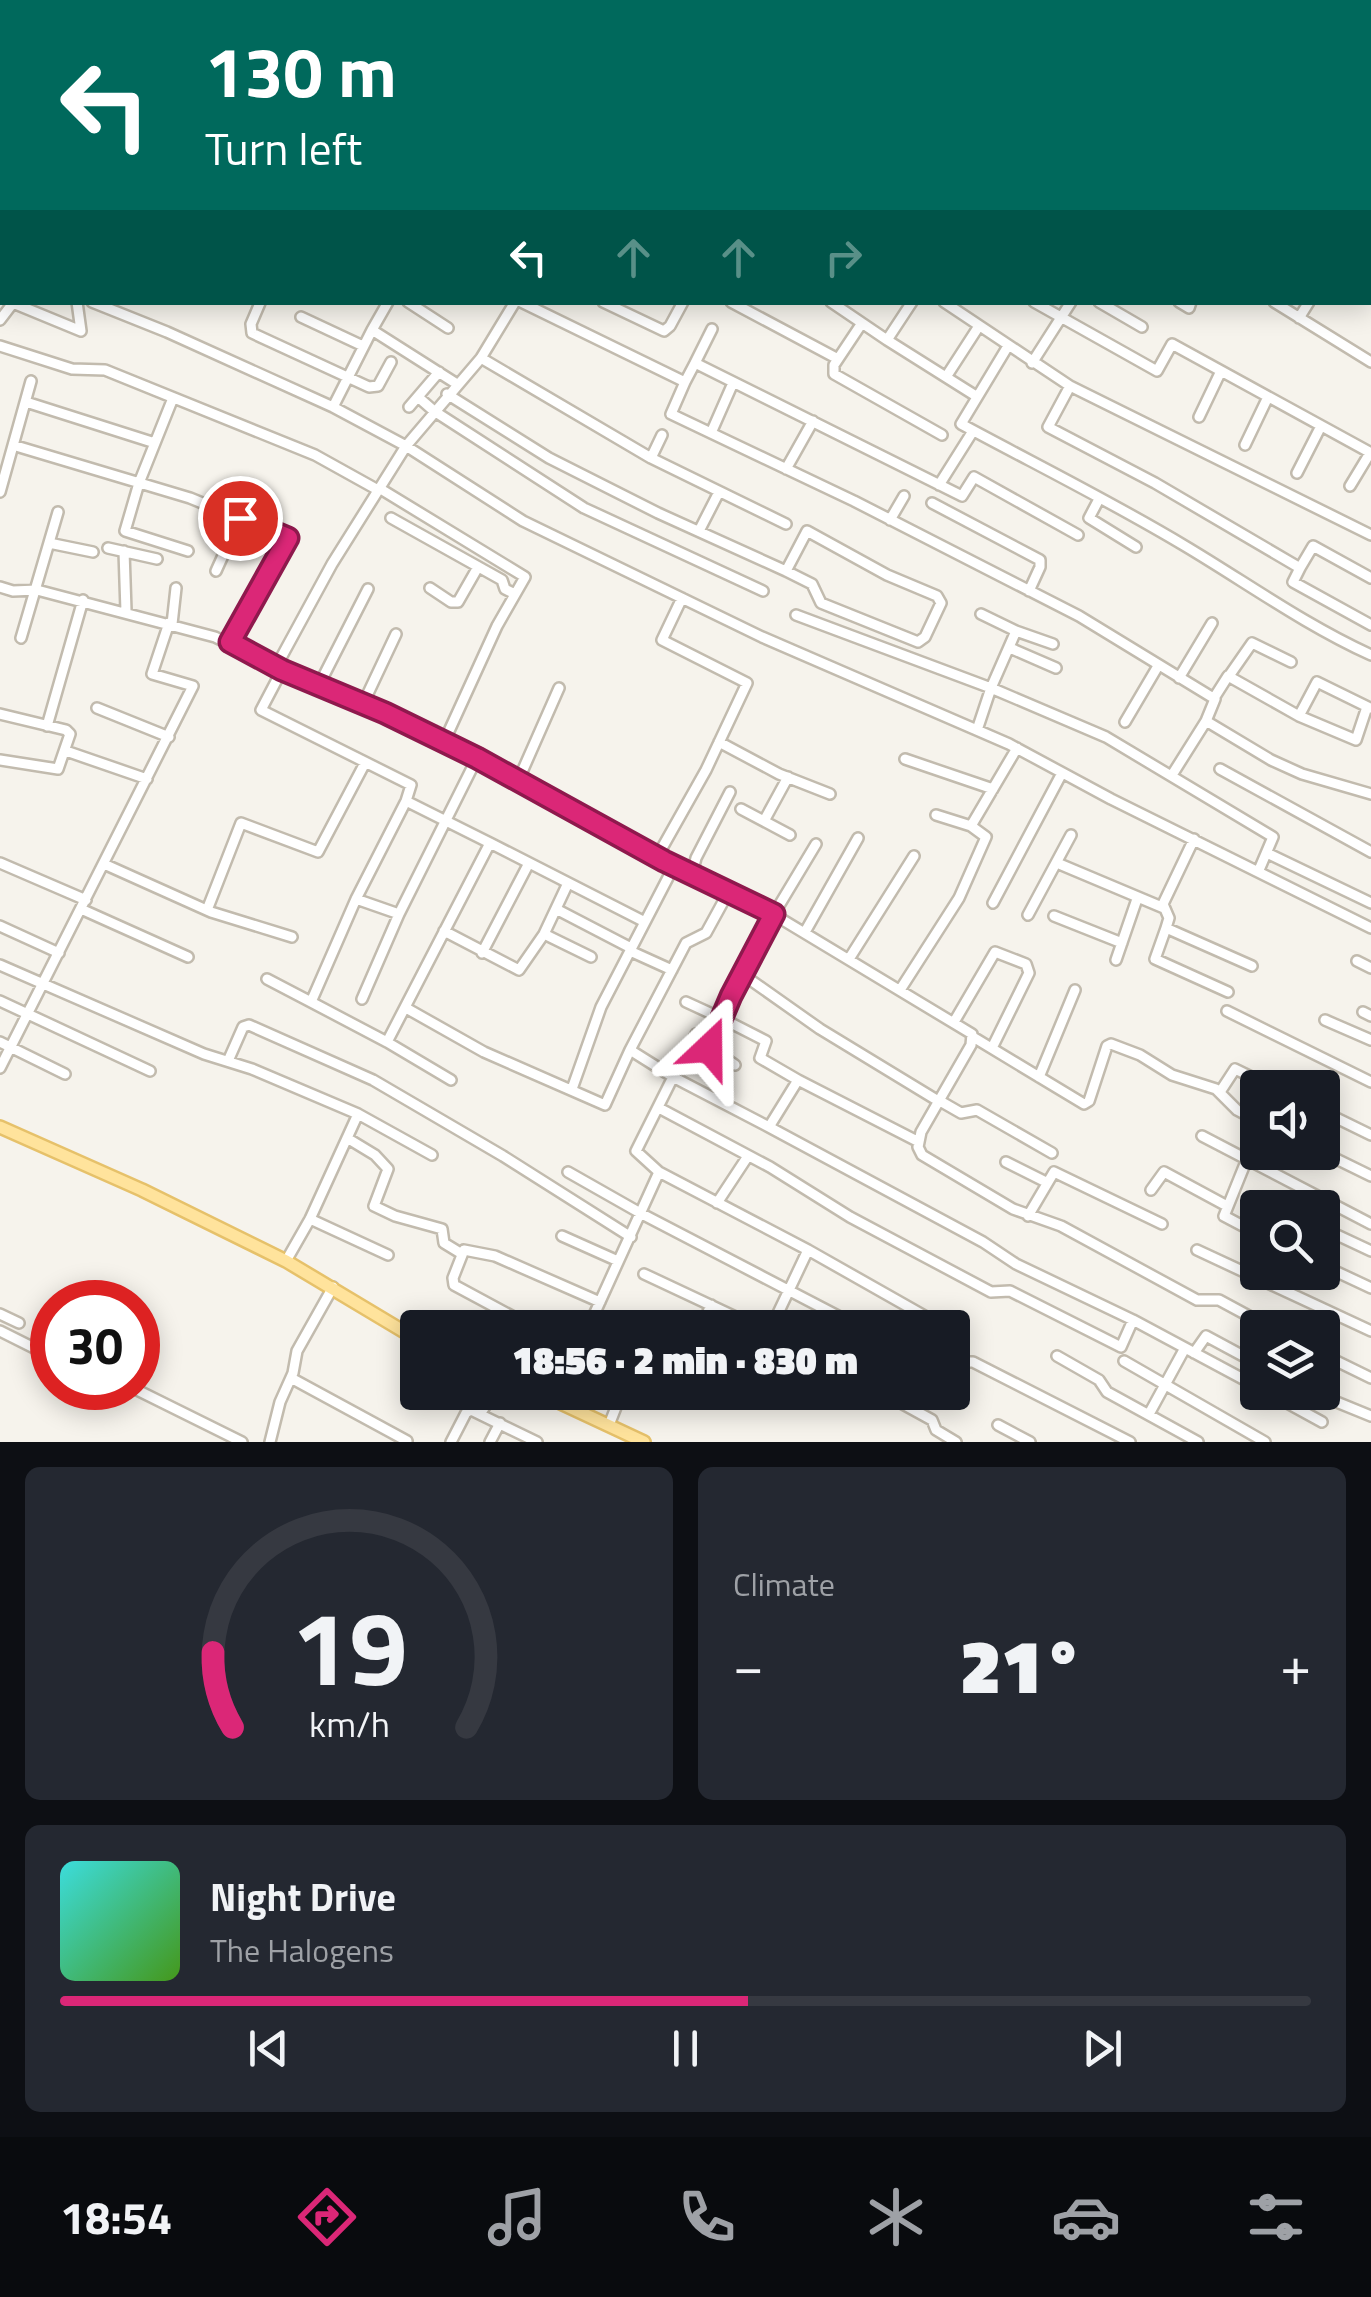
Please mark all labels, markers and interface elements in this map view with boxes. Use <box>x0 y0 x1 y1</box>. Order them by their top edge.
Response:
text: 130 m <box>205 18 397 124</box>
icon: left <box>40 40 170 170</box>
text: Turn left <box>205 114 362 182</box>
icon: left <box>501 230 556 285</box>
icon: ahead <box>606 230 661 285</box>
icon: ahead <box>711 230 766 285</box>
icon: right <box>816 230 871 285</box>
pin <box>198 476 283 561</box>
icon: arrive <box>213 491 268 546</box>
position arrow <box>657 996 761 1100</box>
map controls <box>1240 1070 1340 1410</box>
button: sound <box>1240 1070 1340 1170</box>
button: search <box>1240 1190 1340 1290</box>
speed limit sign: 30 <box>30 1280 160 1410</box>
button: layers <box>1240 1310 1340 1410</box>
text: 18:56 · 2 min · 830 m <box>512 1331 858 1389</box>
text: Climate <box>733 1560 835 1608</box>
text: 19 <box>291 1567 407 1725</box>
text: 21° <box>960 1608 1084 1722</box>
text: − <box>733 1623 764 1706</box>
text: + <box>1280 1623 1311 1706</box>
text: km/h <box>309 1696 389 1751</box>
text: Night Drive <box>210 1868 396 1926</box>
text: The Halogens <box>210 1926 394 1974</box>
icon: previous <box>241 2021 296 2076</box>
icon: pause <box>658 2021 713 2076</box>
icon: next <box>1075 2021 1130 2076</box>
icon: directions <box>292 2182 362 2252</box>
icon: music <box>482 2182 552 2252</box>
icon: phone <box>672 2182 742 2252</box>
icon: climate <box>861 2182 931 2252</box>
icon: car <box>1051 2182 1121 2252</box>
icon: filters <box>1241 2182 1311 2252</box>
text: 18:54 <box>60 2183 172 2251</box>

